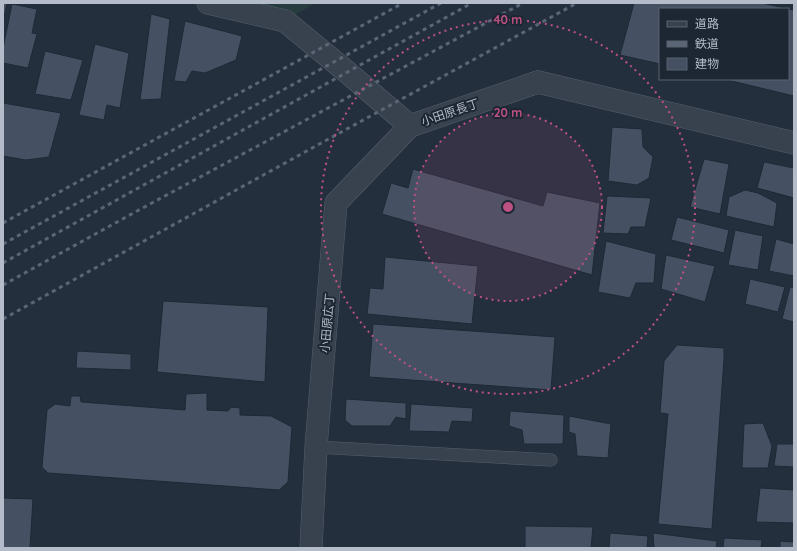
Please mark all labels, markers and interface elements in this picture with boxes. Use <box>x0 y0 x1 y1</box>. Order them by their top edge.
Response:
legend <box>659 8 789 80</box>
text: 40 m <box>494 12 522 27</box>
text: 道路 <box>695 16 719 31</box>
text: 鉄道 <box>695 36 719 51</box>
text: 建物 <box>695 56 719 71</box>
street label: 小田原長丁 <box>419 95 481 129</box>
text: 20 m <box>494 105 522 120</box>
centre of rings <box>501 200 515 214</box>
street label: 小田原広丁 <box>317 292 337 354</box>

